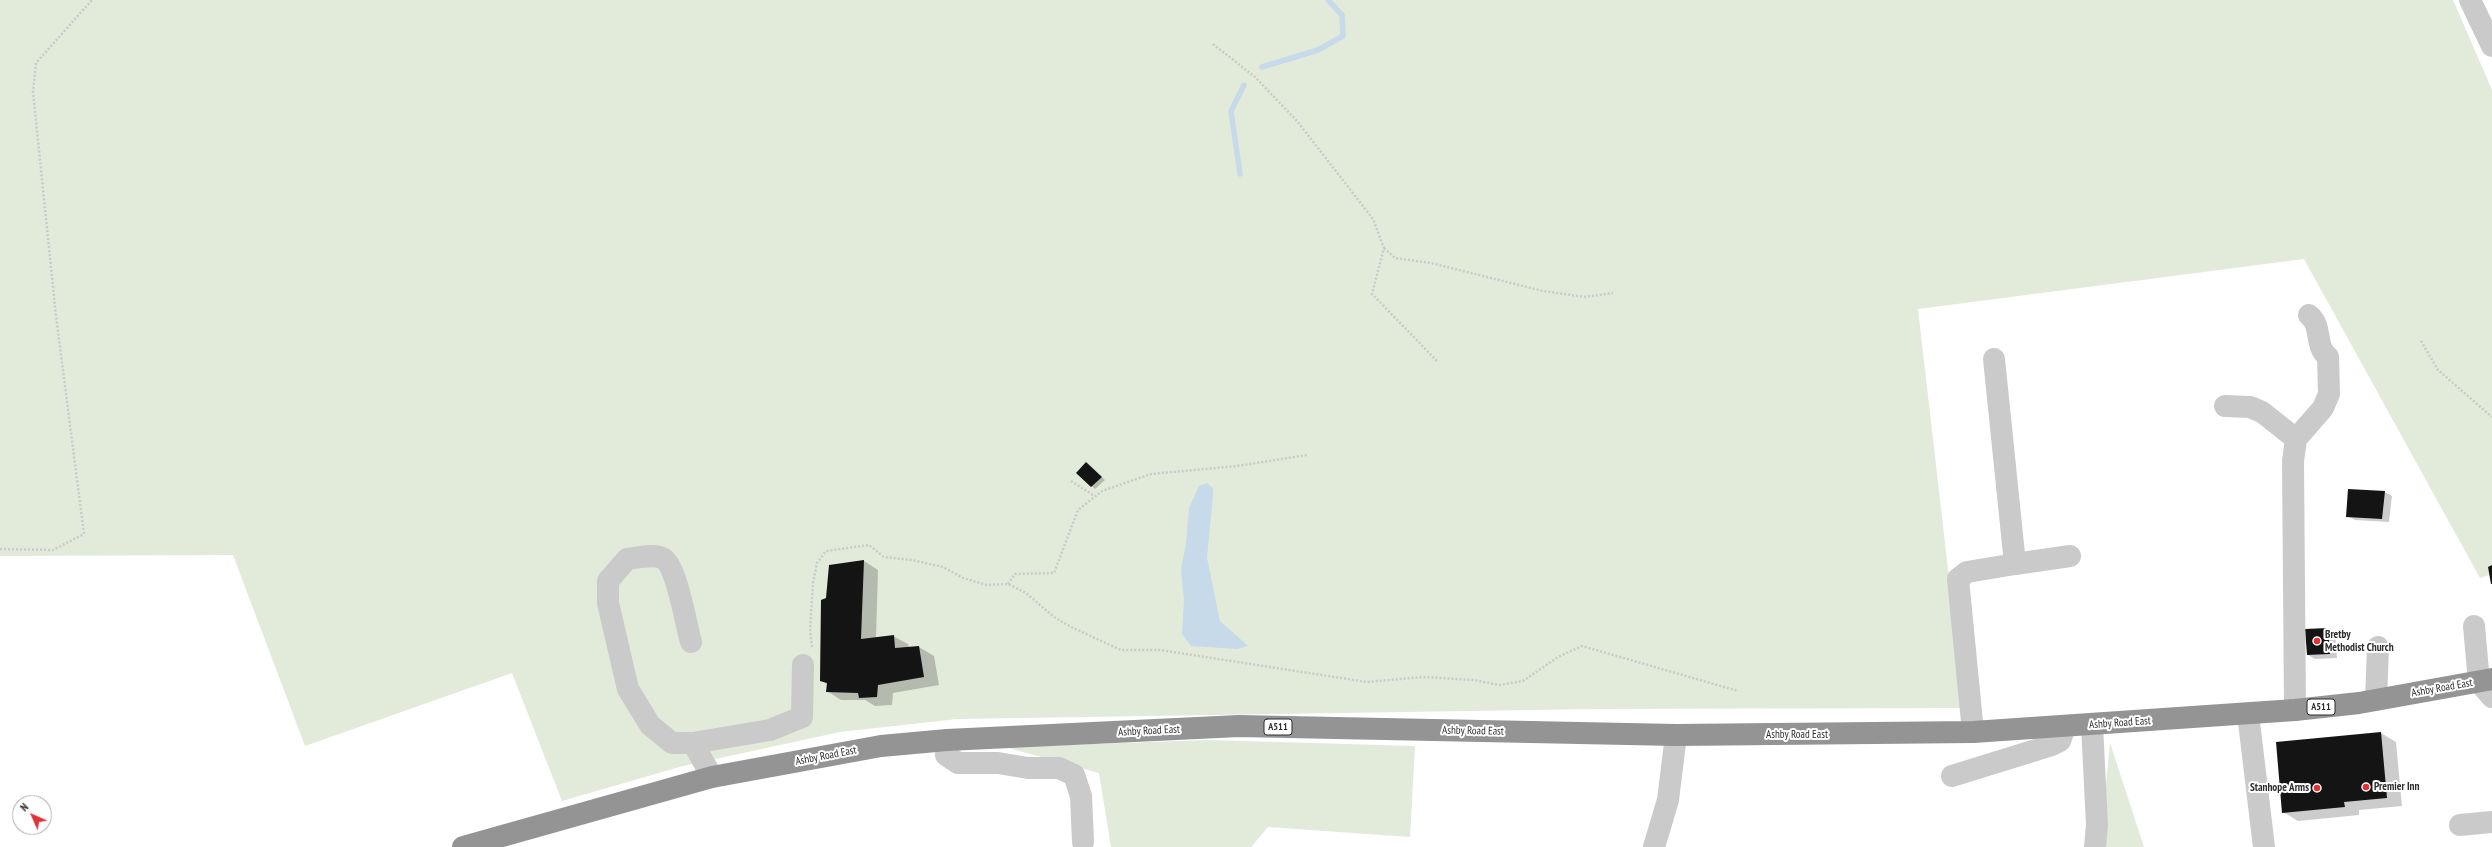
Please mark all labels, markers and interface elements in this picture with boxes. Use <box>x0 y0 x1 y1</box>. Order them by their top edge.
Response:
place label: Bretby Methodist Church <box>2325 628 2394 654</box>
marker: Bretby Methodist Church <box>2312 636 2322 646</box>
street label: Ashby Road East <box>2410 676 2474 700</box>
road number: A511 <box>2307 699 2335 715</box>
street label: Ashby Road East <box>2089 714 2151 732</box>
road number: A511 <box>1264 719 1292 735</box>
street label: Ashby Road East <box>1118 723 1180 739</box>
street label: Ashby Road East <box>1442 724 1504 738</box>
street label: Ashby Road East <box>1766 728 1828 742</box>
street label: Ashby Road East <box>794 744 858 768</box>
place label: Premier Inn <box>2374 780 2419 794</box>
place label: Stanhope Arms <box>2250 781 2309 795</box>
marker: Premier Inn <box>2361 782 2371 792</box>
marker: Stanhope Arms <box>2312 783 2322 793</box>
north arrow <box>12 795 52 835</box>
text: N <box>17 800 31 814</box>

